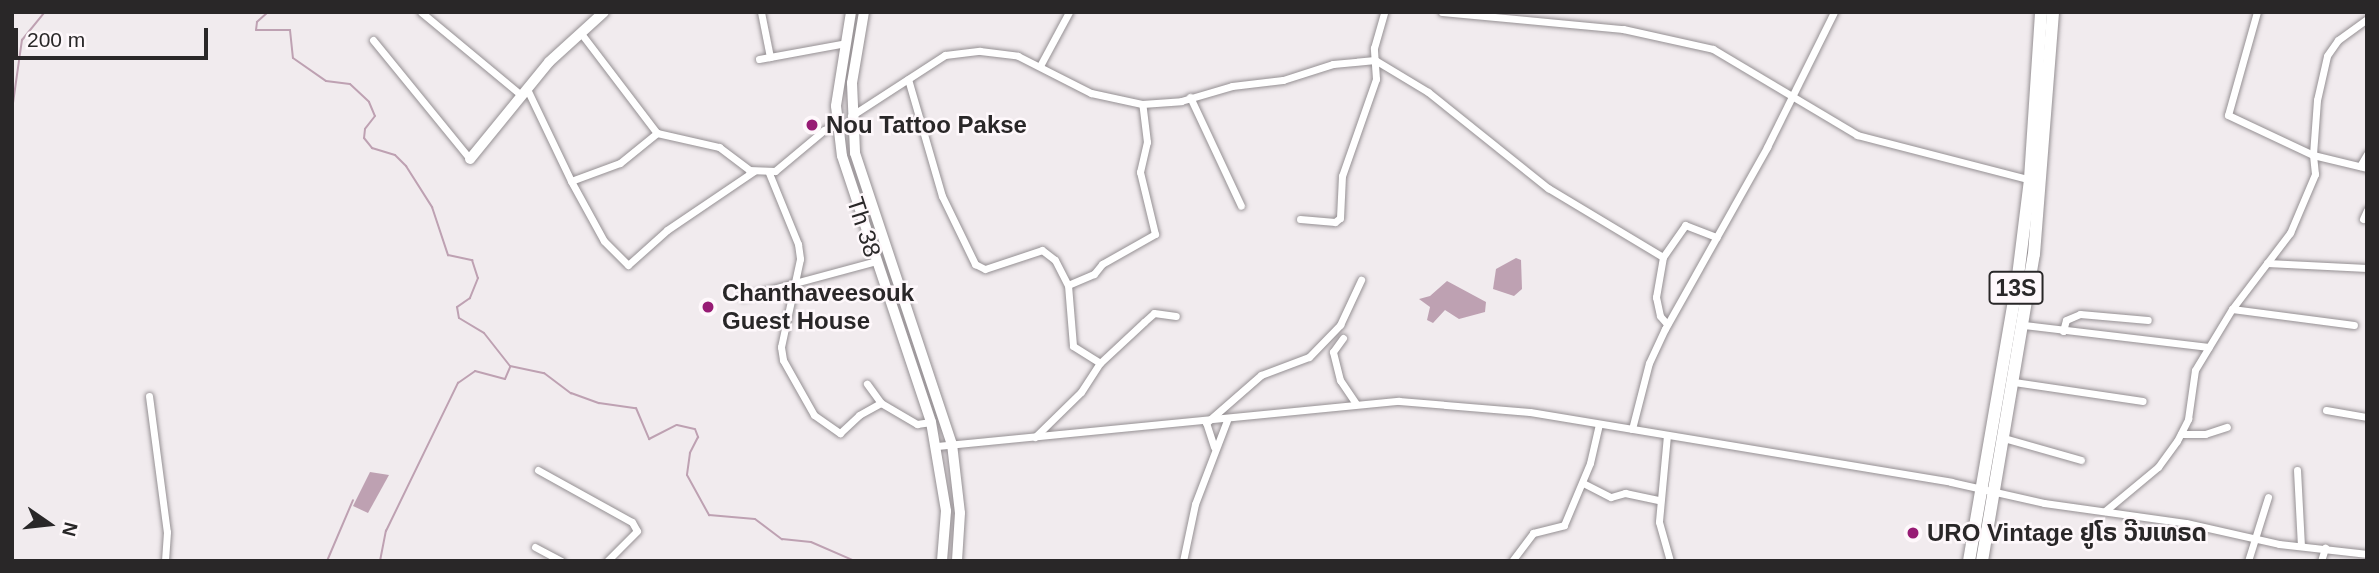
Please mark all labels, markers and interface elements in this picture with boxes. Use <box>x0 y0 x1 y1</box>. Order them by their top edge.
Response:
scale bar <box>18 14 212 58</box>
text: 200 m <box>27 28 85 51</box>
place label: Nou Tattoo Pakse <box>826 111 1027 139</box>
marker: Nou Tattoo Pakse <box>804 117 820 133</box>
street label: Th 38 <box>841 193 887 261</box>
road number: 13S <box>1988 268 2044 308</box>
place label: Chanthaveesouk Guest House <box>722 279 914 335</box>
marker: Chanthaveesouk Guest House <box>700 299 716 315</box>
north arrow <box>14 489 84 559</box>
place label: URO Vintage ຢູໂຣ ວີນເທຣດ <box>1927 519 2207 547</box>
text: N <box>58 520 82 538</box>
marker: URO Vintage ຢູໂຣ ວີນເທຣດ <box>1905 525 1921 541</box>

